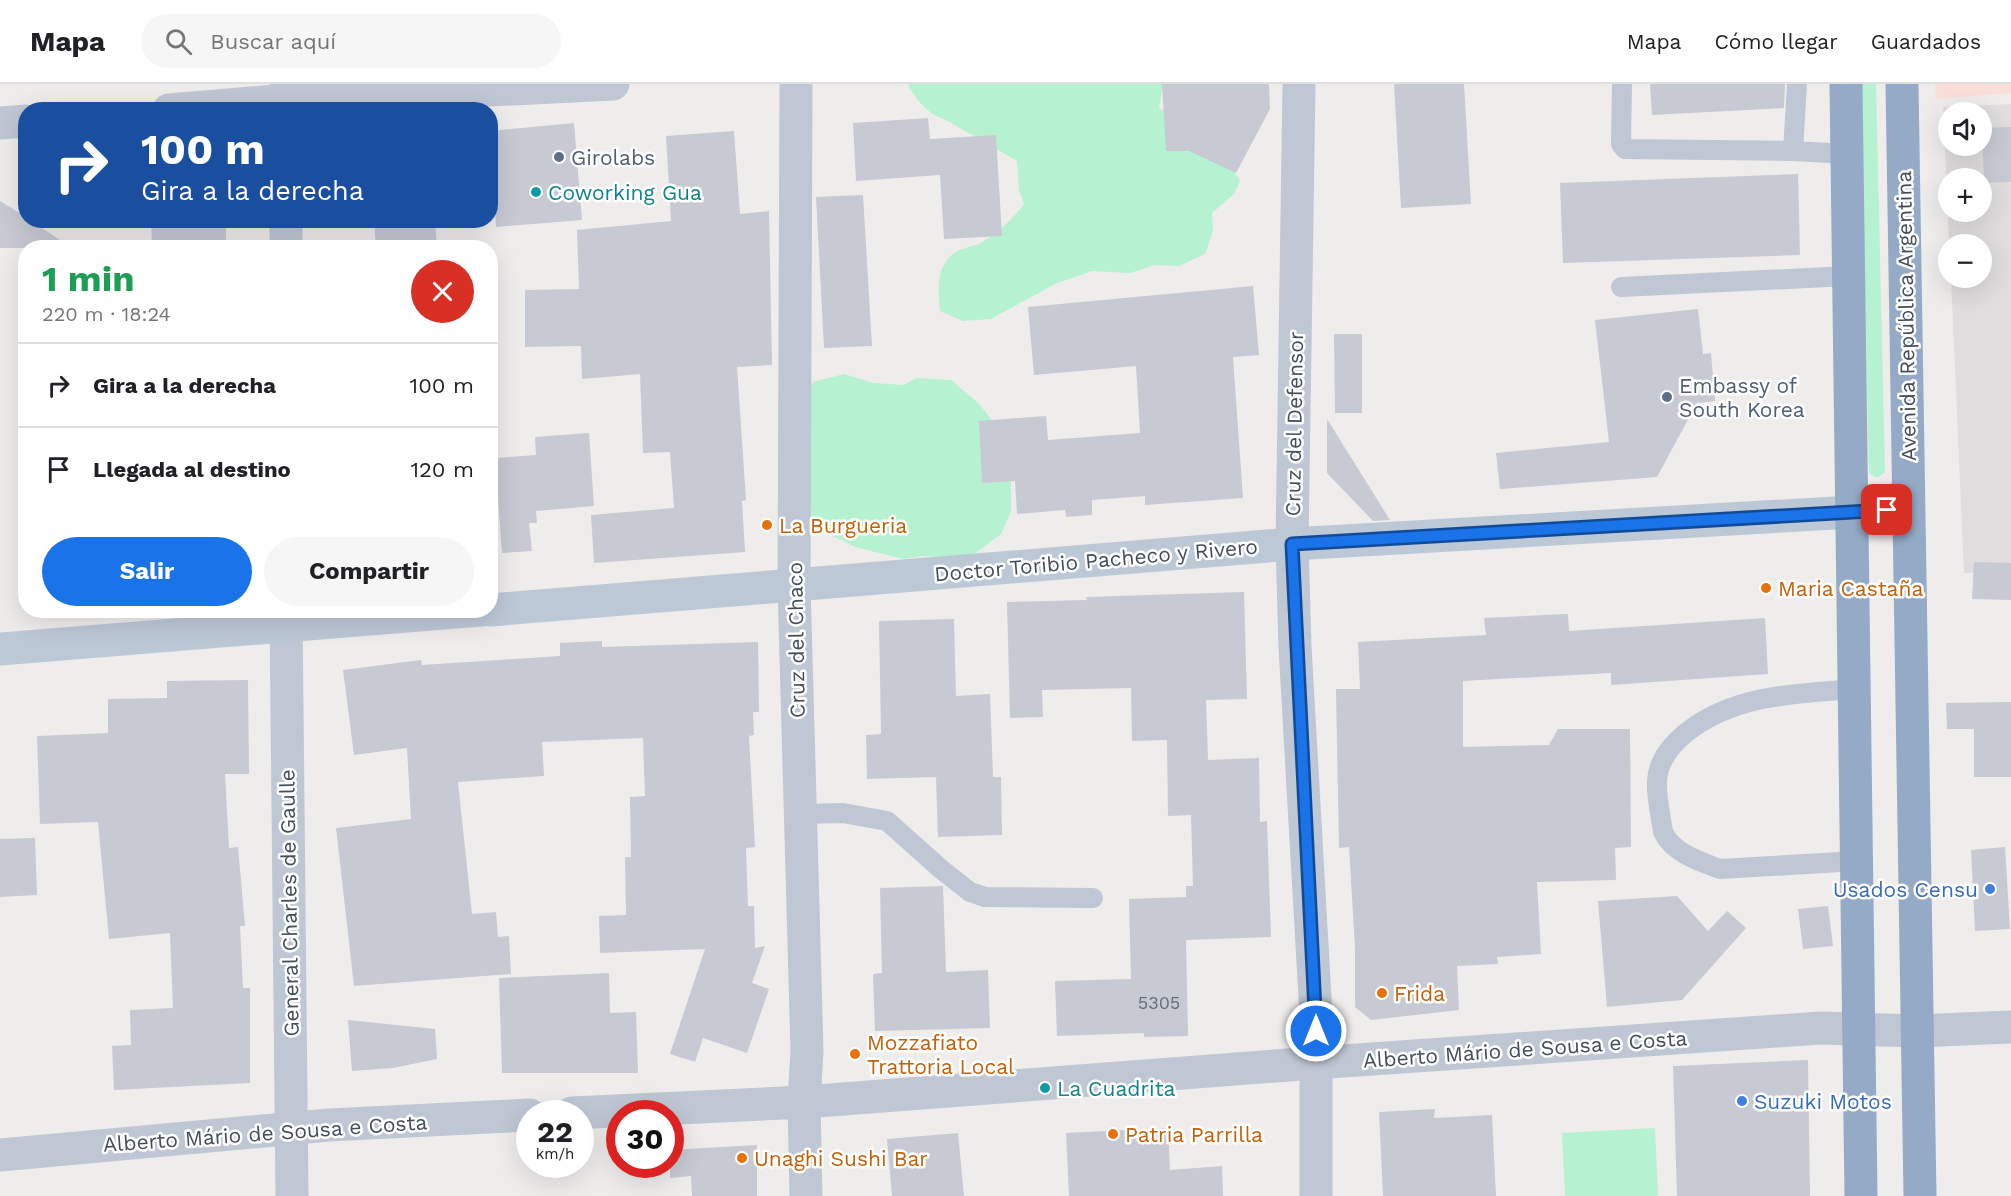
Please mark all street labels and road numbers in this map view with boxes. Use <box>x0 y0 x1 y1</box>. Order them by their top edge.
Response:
street label: Avenida República Argentina <box>1891 171 1921 461</box>
street label: Cruz del Defensor <box>1280 331 1308 517</box>
street label: Doctor Toribio Pacheco y Rivero <box>933 533 1259 587</box>
street label: Cruz del Chaco <box>782 562 810 718</box>
street label: General Charles de Gaulle <box>274 769 304 1037</box>
street label: Alberto Mário de Sousa e Costa <box>1362 1025 1688 1073</box>
street label: Alberto Mário de Sousa e Costa <box>102 1109 428 1157</box>

